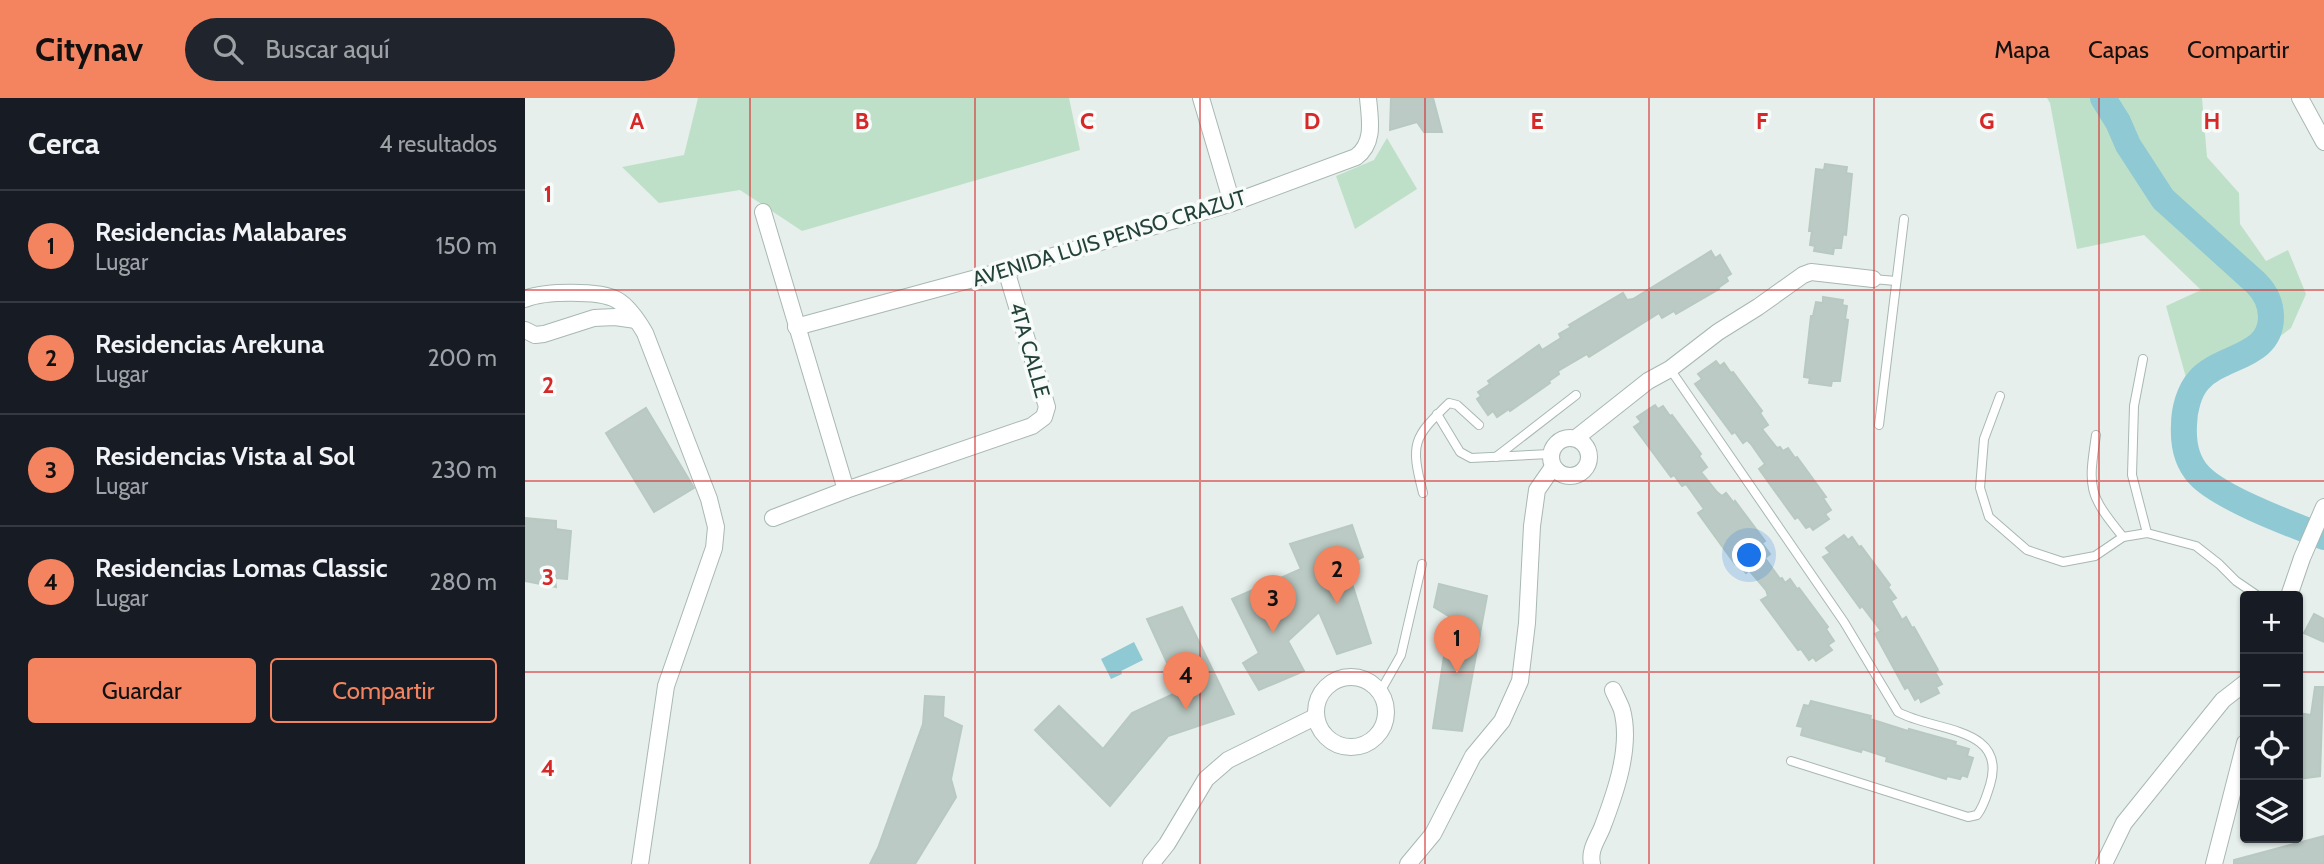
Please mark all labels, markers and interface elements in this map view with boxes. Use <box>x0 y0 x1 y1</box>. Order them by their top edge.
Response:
search box <box>185 18 675 81</box>
text: Citynav <box>35 29 143 69</box>
icon: search <box>209 30 247 68</box>
text: Buscar aquí <box>265 33 389 65</box>
text: Mapa <box>1994 35 2050 64</box>
text: Capas <box>2088 35 2149 64</box>
text: Compartir <box>2187 35 2289 64</box>
text: A <box>630 107 645 135</box>
text: B <box>855 107 869 135</box>
text: C <box>1080 107 1094 135</box>
text: D <box>1304 107 1320 135</box>
text: E <box>1530 107 1544 135</box>
text: F <box>1756 107 1768 135</box>
text: G <box>1979 107 1995 135</box>
text: H <box>2204 107 2220 135</box>
text: Cerca <box>28 125 100 162</box>
text: 4 resultados <box>379 130 497 158</box>
text: 1 <box>544 180 552 208</box>
street label: AVENIDA LUIS PENSO CRAZUT <box>969 184 1249 292</box>
text: Residencias Malabares <box>95 216 347 248</box>
text: 1 <box>47 232 55 260</box>
text: 150 m <box>436 232 497 260</box>
text: Lugar <box>95 248 148 276</box>
street label: 4TA CALLE <box>1004 299 1056 401</box>
text: Residencias Arekuna <box>95 328 324 360</box>
text: 2 <box>45 344 57 372</box>
text: 200 m <box>427 344 497 372</box>
text: Lugar <box>95 360 148 388</box>
text: 2 <box>542 371 554 399</box>
text: Residencias Vista al Sol <box>95 440 355 472</box>
text: 3 <box>45 456 57 484</box>
text: 230 m <box>431 456 497 484</box>
text: Lugar <box>95 472 148 500</box>
your location <box>1732 538 1766 572</box>
pin: 2 <box>1314 546 1360 604</box>
text: Residencias Lomas Classic <box>95 552 388 584</box>
text: 3 <box>542 563 554 591</box>
text: 4 <box>44 568 58 596</box>
text: 280 m <box>430 568 497 596</box>
pin: 3 <box>1250 575 1296 633</box>
text: Lugar <box>95 584 148 612</box>
map controls <box>2240 591 2303 843</box>
button: + <box>2240 591 2303 654</box>
pin: 1 <box>1434 615 1480 673</box>
pin: 4 <box>1163 652 1209 710</box>
button: − <box>2240 654 2303 717</box>
button: Guardar <box>28 658 256 723</box>
button: Compartir <box>270 658 497 723</box>
button: locate <box>2240 717 2303 780</box>
text: 4 <box>541 754 555 782</box>
button: layers <box>2240 780 2303 843</box>

